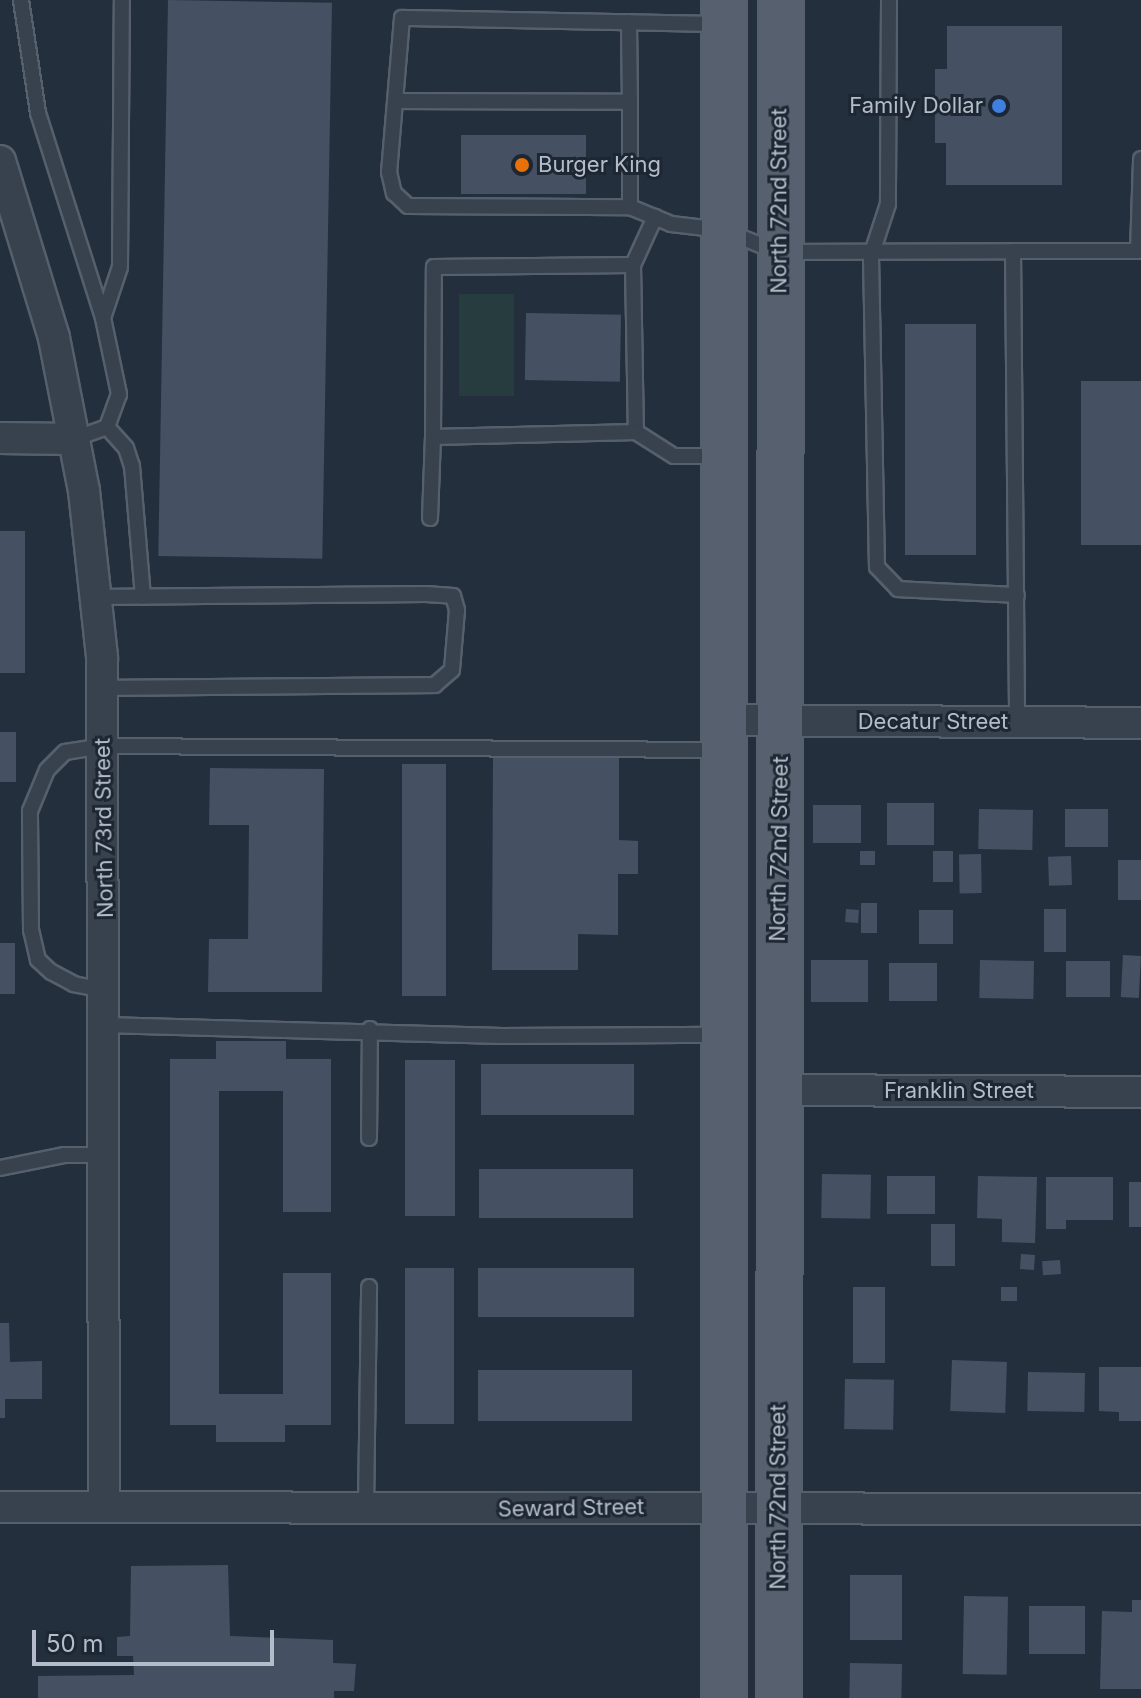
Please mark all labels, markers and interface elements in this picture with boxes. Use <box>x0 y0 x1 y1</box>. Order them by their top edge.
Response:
place label: Family Dollar <box>849 93 983 119</box>
marker: Family Dollar <box>990 97 1008 115</box>
street label: North 72nd Street <box>766 108 792 294</box>
place label: Burger King <box>538 152 661 178</box>
marker: Burger King <box>513 156 531 174</box>
street label: Decatur Street <box>858 709 1008 735</box>
street label: North 73rd Street <box>89 738 119 918</box>
street label: North 72nd Street <box>764 756 794 942</box>
street label: Franklin Street <box>884 1078 1034 1104</box>
street label: North 72nd Street <box>765 1404 791 1590</box>
street label: Seward Street <box>498 1494 644 1522</box>
scale bar <box>36 1614 278 1664</box>
text: 50 m <box>46 1629 104 1658</box>

